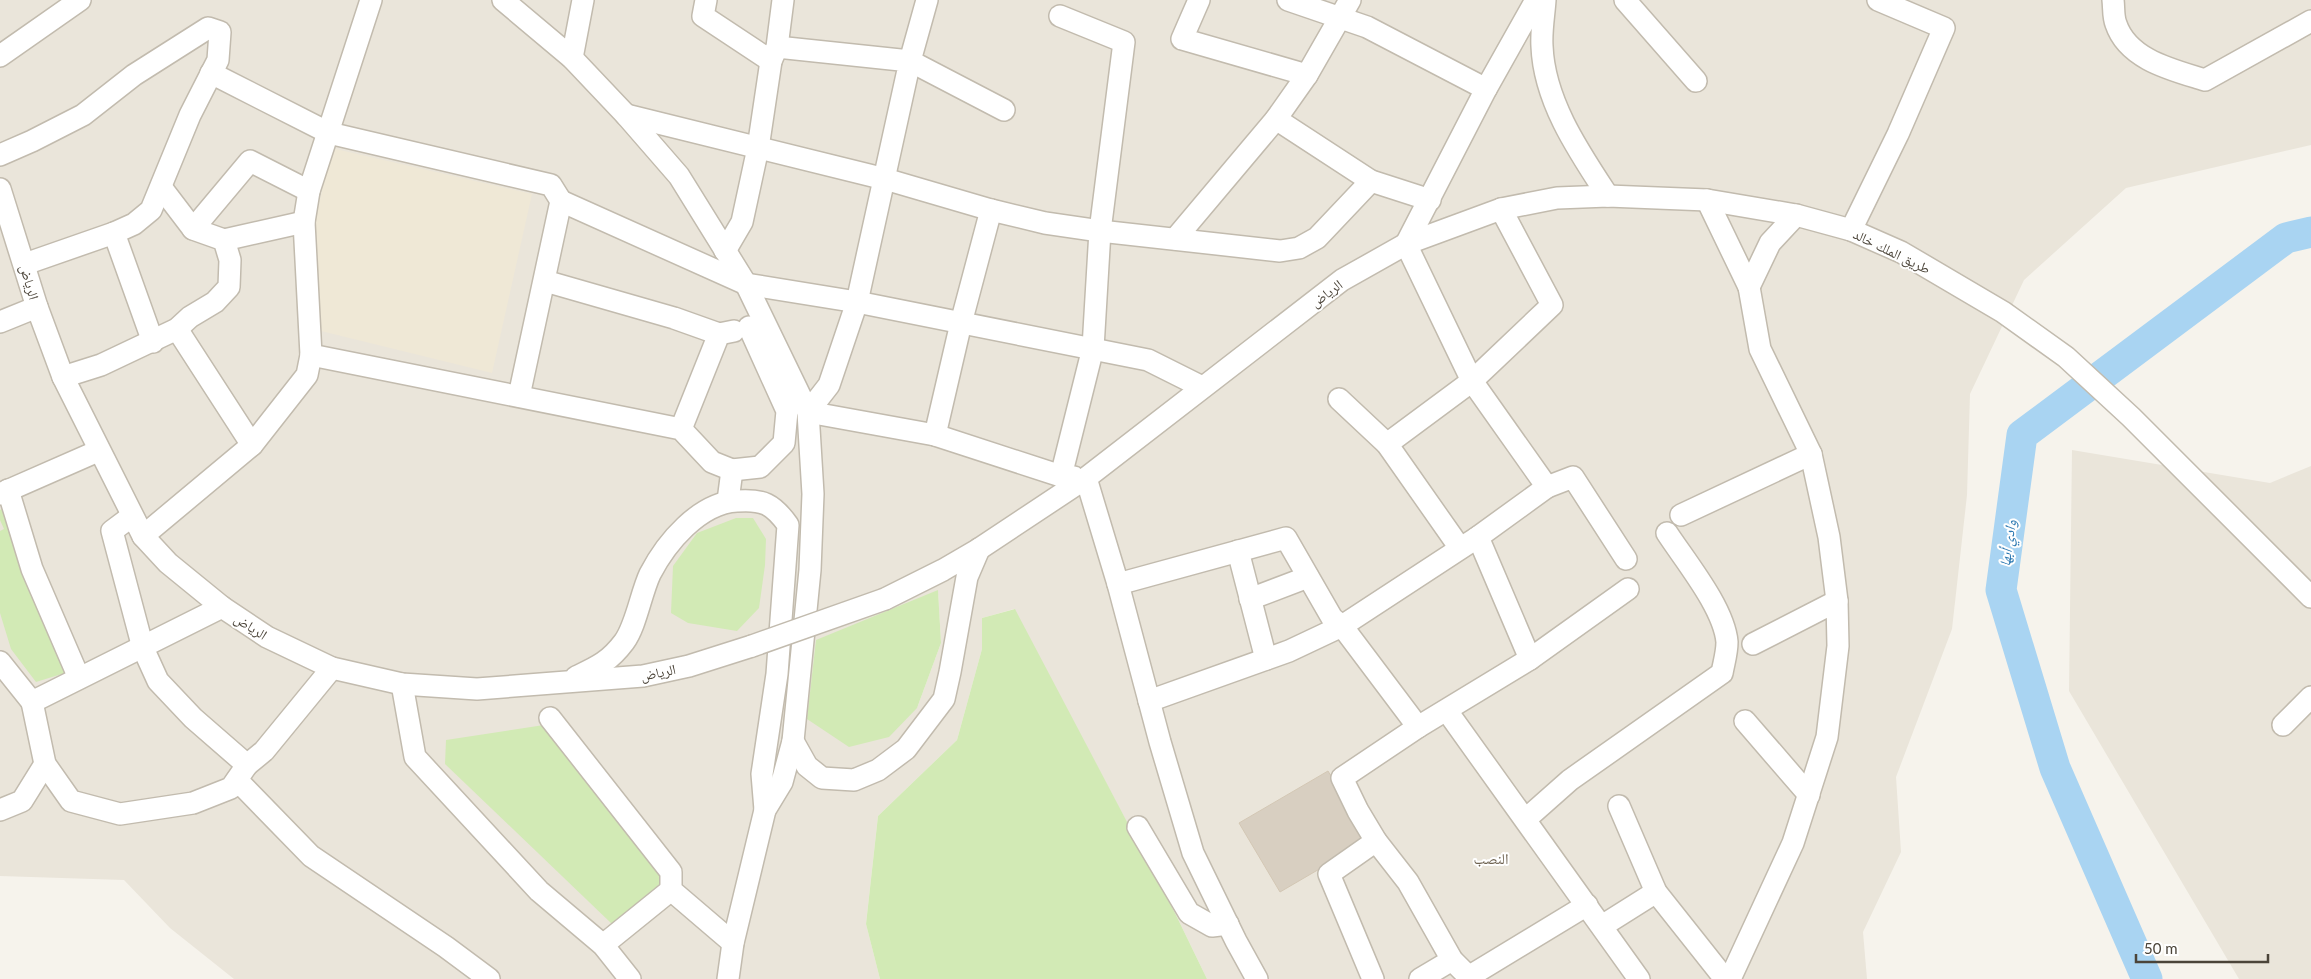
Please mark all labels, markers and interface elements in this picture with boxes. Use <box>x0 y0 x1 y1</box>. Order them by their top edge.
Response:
street label: طريق الملك خالد <box>1850 225 1933 279</box>
street label: الرياض <box>16 263 43 302</box>
street label: الرياض <box>1307 275 1346 311</box>
water label: وادي أبها <box>1995 519 2023 568</box>
street label: الرياض <box>231 609 271 644</box>
street label: الرياض <box>639 660 677 685</box>
district label: النصب <box>1473 849 1509 867</box>
scale bar <box>2136 932 2268 964</box>
text: 50 m <box>2144 939 2178 957</box>

